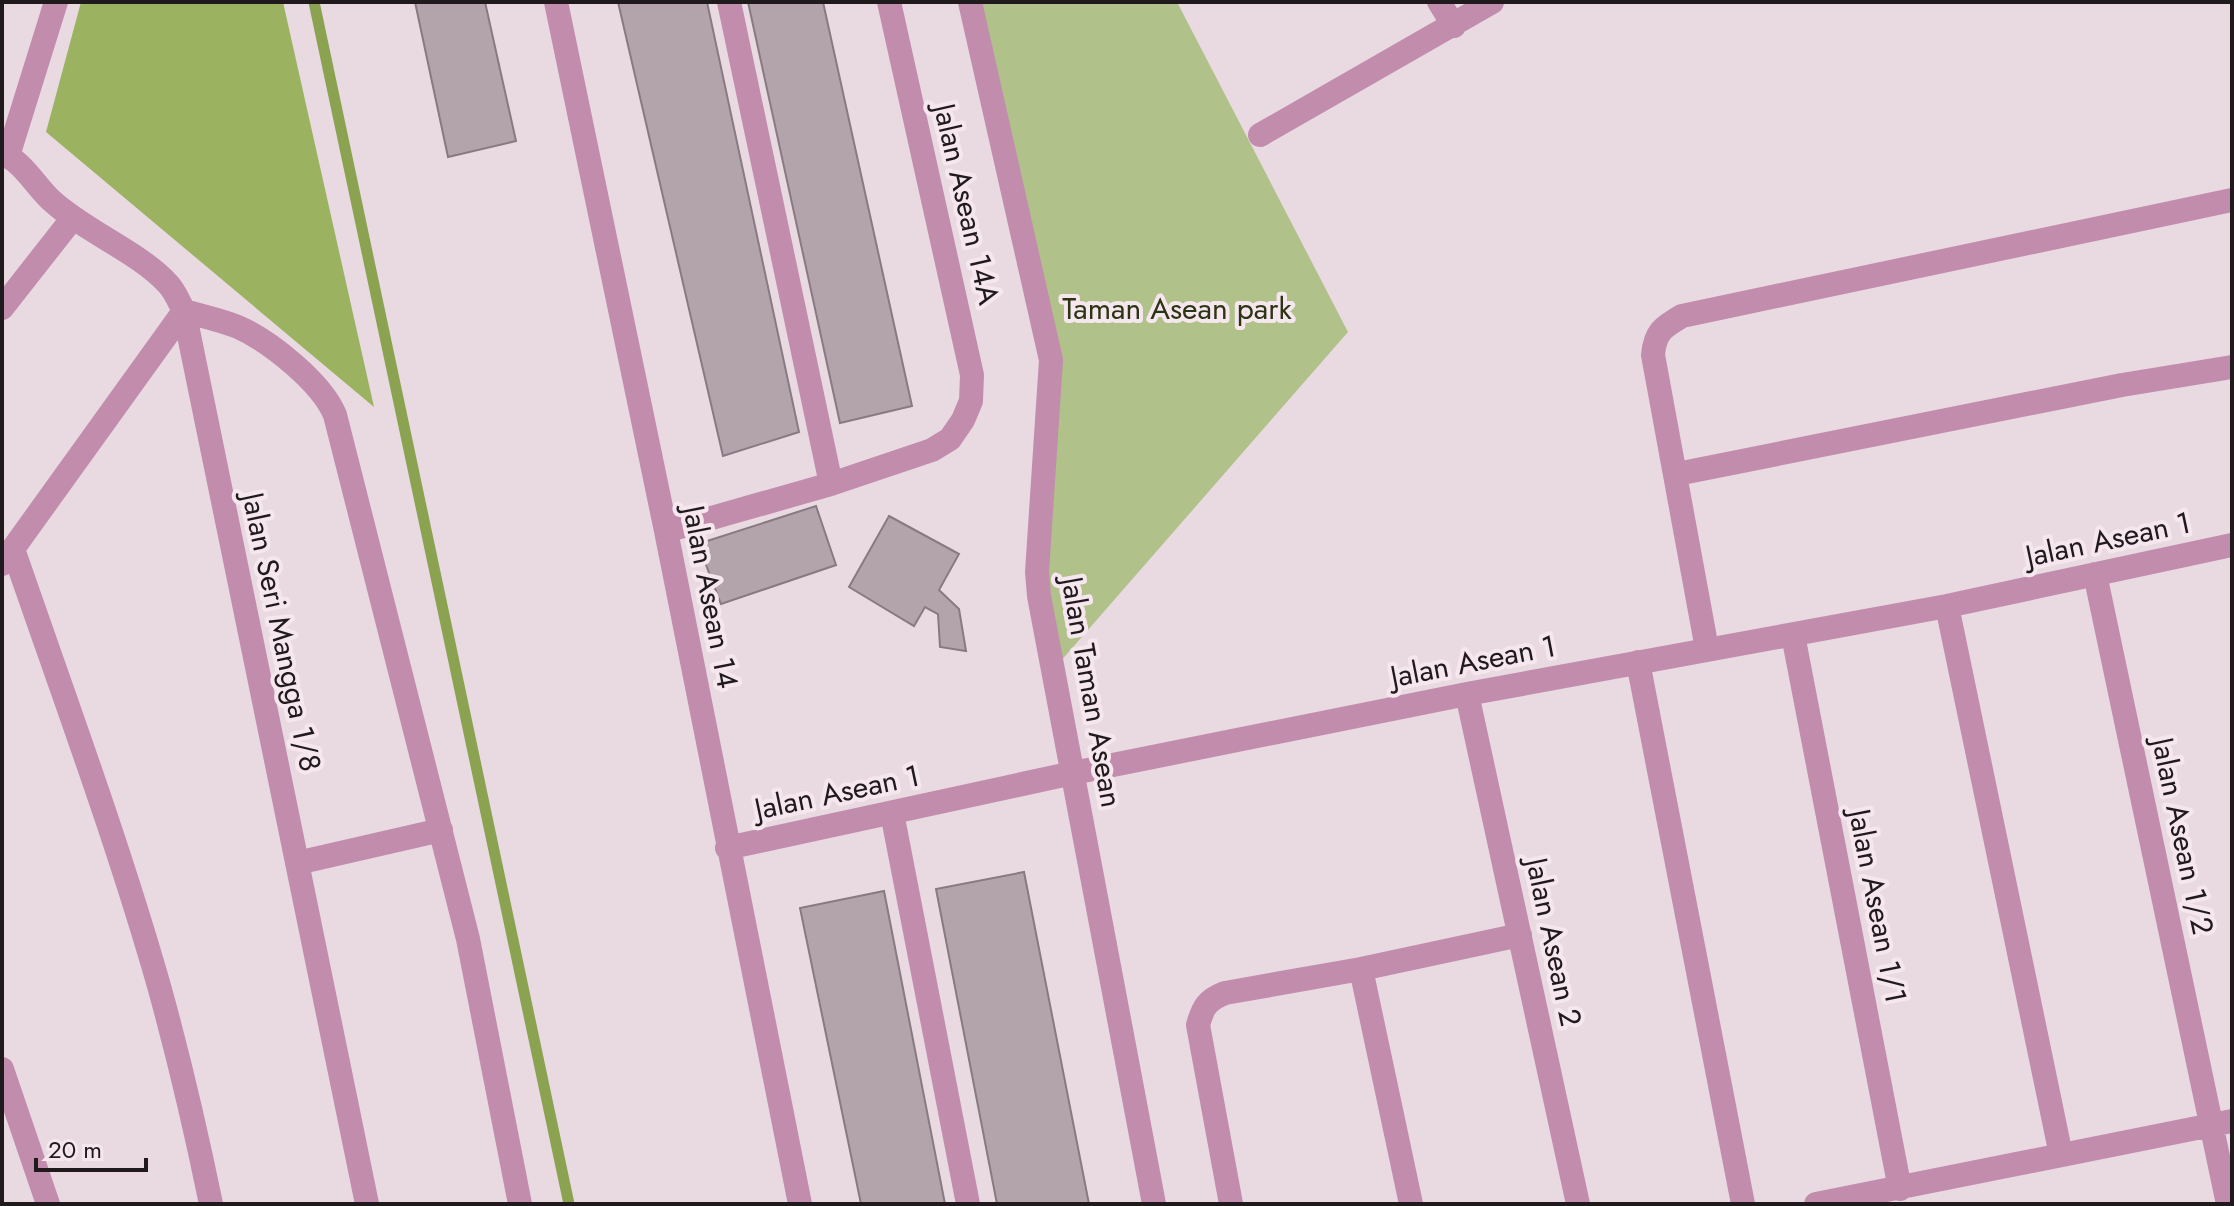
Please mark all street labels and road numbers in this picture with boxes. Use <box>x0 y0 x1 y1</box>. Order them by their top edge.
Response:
street label: Jalan Asean 14A <box>922 95 1011 309</box>
street label: Jalan Seri Mangga 1/8 <box>231 485 333 775</box>
street label: Jalan Asean 14 <box>671 498 750 692</box>
street label: Jalan Asean 1 <box>2018 501 2195 578</box>
street label: Jalan Taman Asean <box>1050 569 1133 811</box>
street label: Jalan Asean 1 <box>1383 624 1559 699</box>
street label: Jalan Asean 1/2 <box>2140 730 2225 938</box>
street label: Jalan Asean 1 <box>747 754 924 831</box>
street label: Jalan Asean 1/1 <box>1837 801 1918 1007</box>
street label: Jalan Asean 2 <box>1514 850 1593 1030</box>

